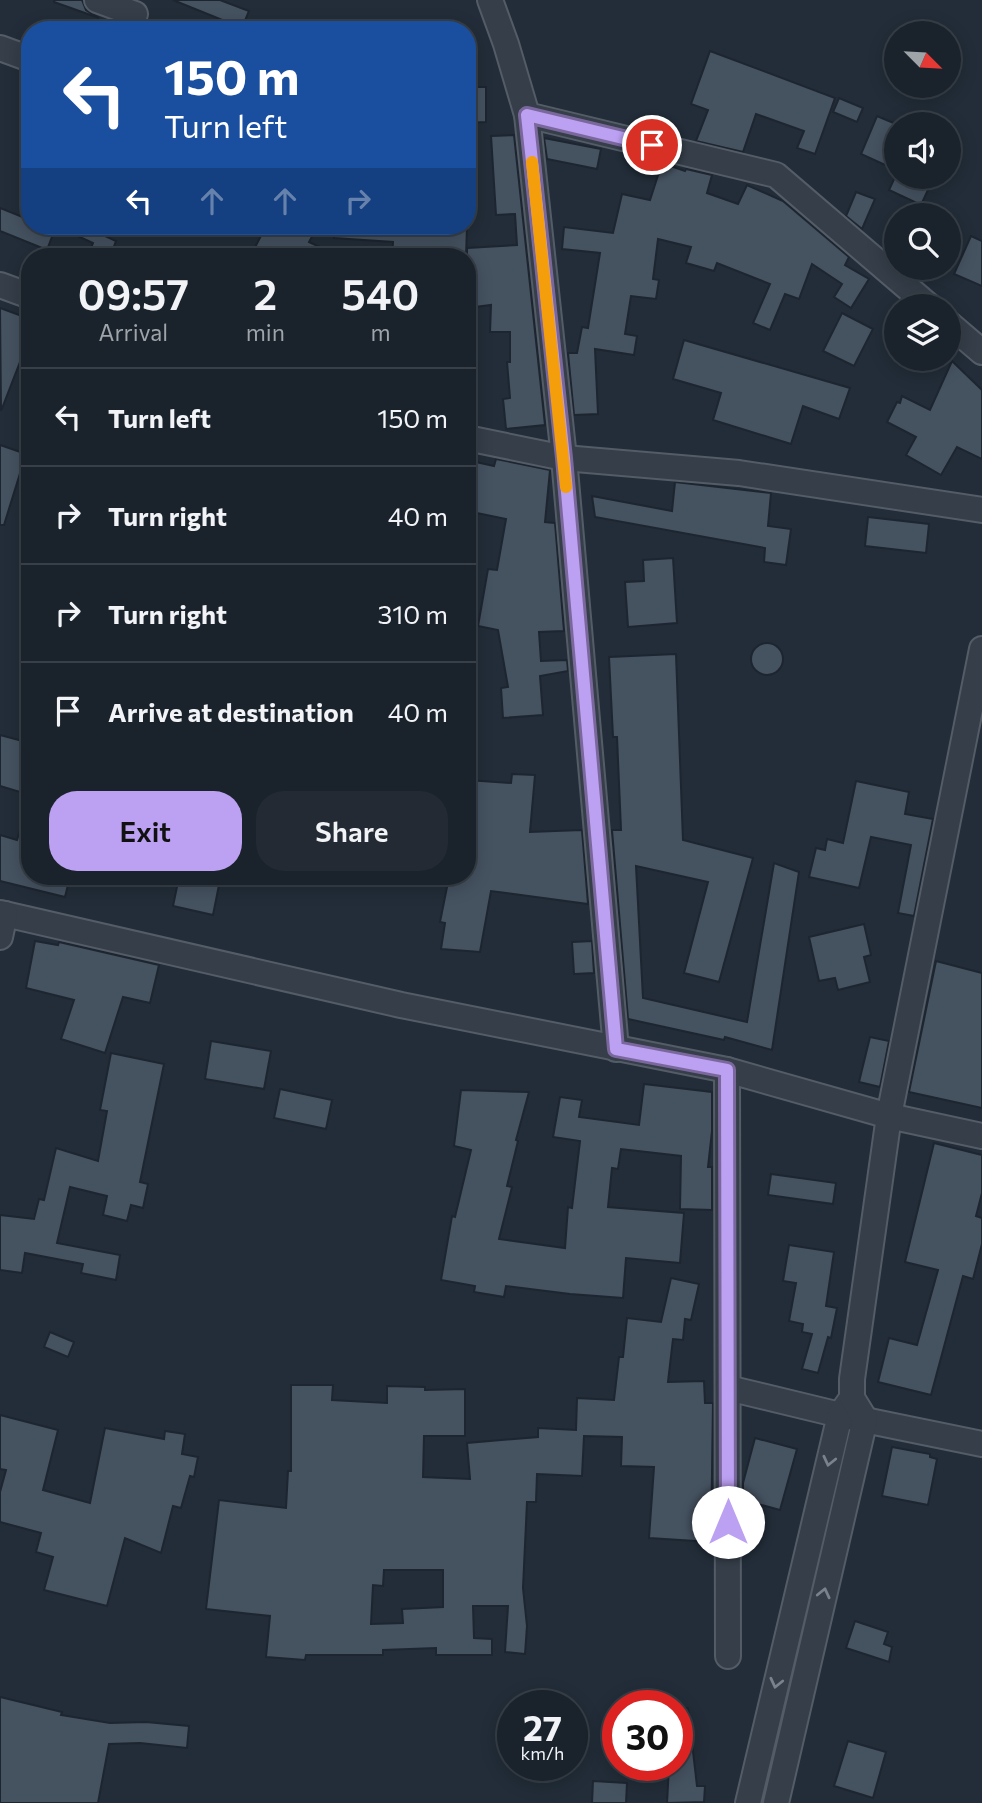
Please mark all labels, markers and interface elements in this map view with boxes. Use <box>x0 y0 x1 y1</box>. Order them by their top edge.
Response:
north arrow <box>884 21 961 98</box>
map controls <box>884 21 961 371</box>
text: 150 m <box>164 45 299 105</box>
icon: left <box>49 49 140 140</box>
text: Turn left <box>164 105 288 145</box>
button: sound <box>884 112 961 189</box>
pin <box>622 115 682 175</box>
icon: arrive <box>633 126 671 164</box>
icon: left <box>120 182 158 220</box>
icon: ahead <box>193 182 231 220</box>
icon: ahead <box>266 182 304 220</box>
icon: right <box>339 182 377 220</box>
button: search <box>884 203 961 280</box>
text: 09:57 <box>78 267 189 319</box>
text: 2 <box>253 267 277 319</box>
text: 540 <box>342 267 419 319</box>
button: layers <box>884 294 961 371</box>
text: Arrival <box>99 318 168 346</box>
text: min <box>246 318 285 346</box>
text: m <box>370 318 390 346</box>
icon: left <box>49 398 87 436</box>
text: Turn left <box>108 402 211 433</box>
text: 150 m <box>377 402 448 433</box>
icon: right <box>49 496 87 534</box>
text: Turn right <box>108 500 227 531</box>
text: 40 m <box>388 500 448 531</box>
icon: right <box>49 594 87 632</box>
text: Turn right <box>108 598 227 629</box>
text: 310 m <box>377 598 448 629</box>
icon: arrive <box>49 692 87 730</box>
text: Arrive at destination <box>108 696 354 727</box>
text: 40 m <box>388 696 448 727</box>
button: Exit <box>49 791 242 871</box>
button: Share <box>256 791 448 871</box>
one-way arrow <box>823 1455 837 1467</box>
position arrow <box>691 1485 765 1559</box>
one-way arrow <box>816 1587 831 1599</box>
one-way arrow <box>770 1677 785 1689</box>
speed limit sign: 30 <box>602 1690 693 1781</box>
text: 27 <box>523 1705 562 1748</box>
text: km/h <box>521 1742 564 1764</box>

